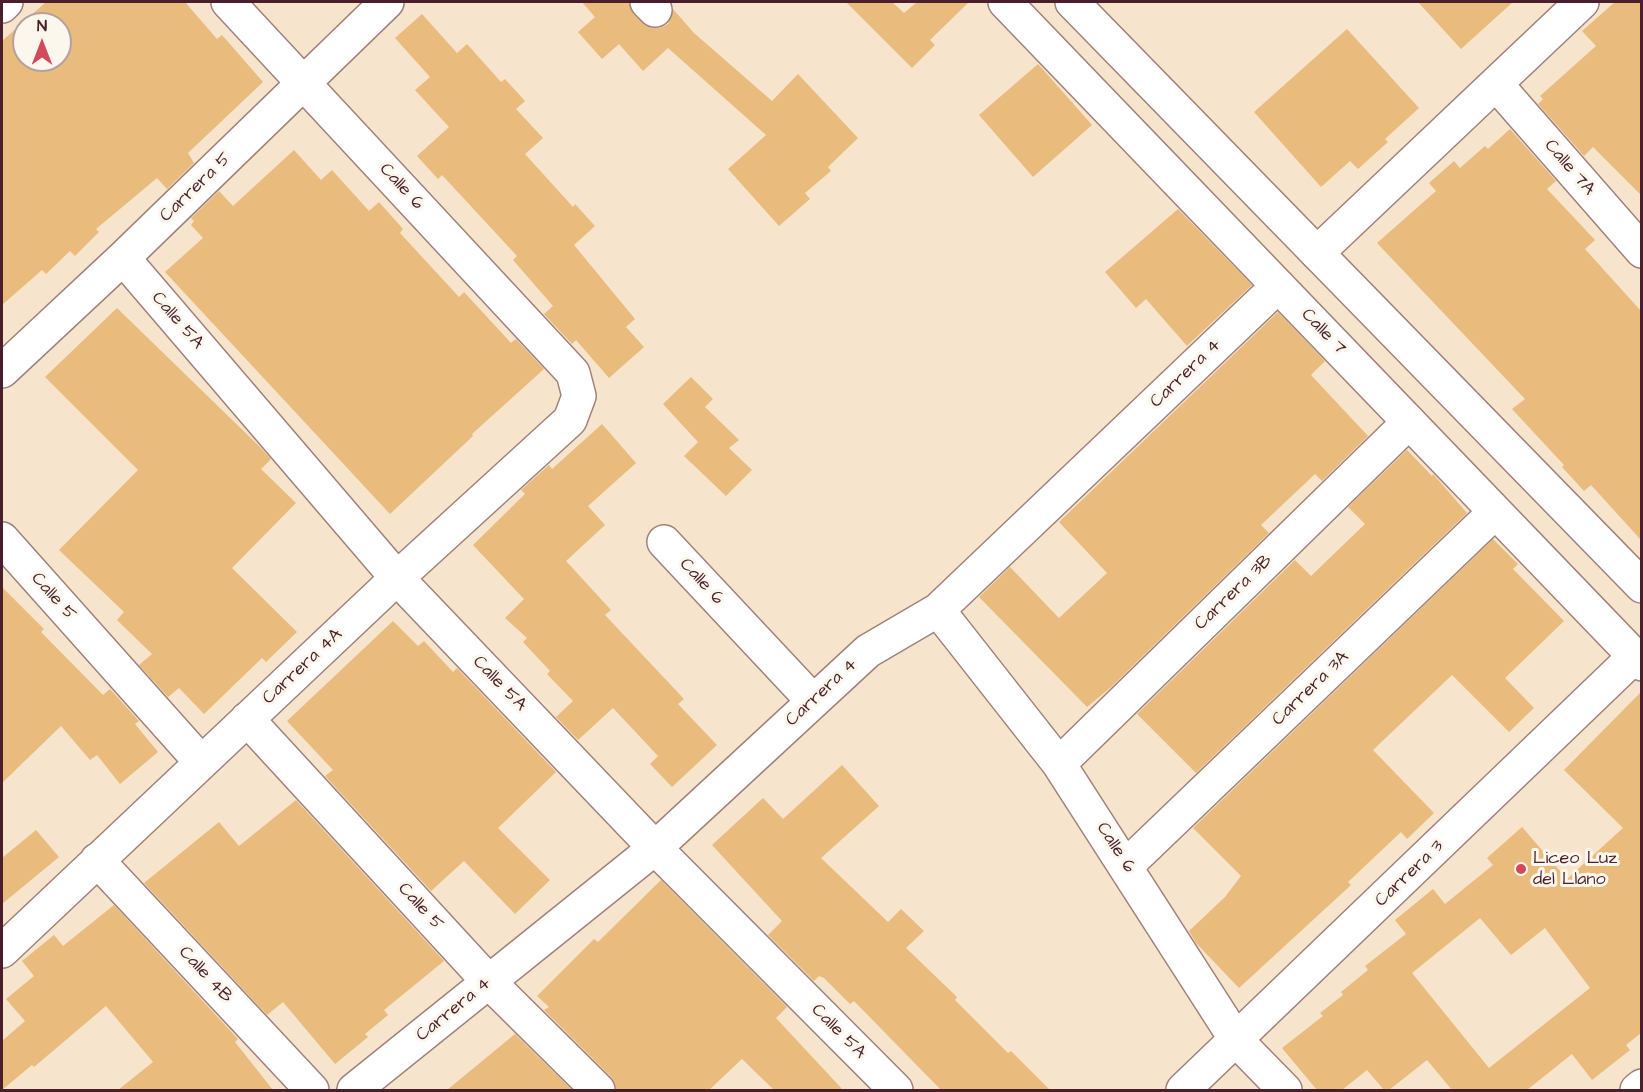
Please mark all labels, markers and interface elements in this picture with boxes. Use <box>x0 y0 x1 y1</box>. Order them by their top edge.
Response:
north arrow <box>12 12 72 72</box>
text: N <box>37 15 47 37</box>
street label: Calle 7A <box>1539 136 1599 200</box>
street label: Carrera 5 <box>156 149 236 227</box>
street label: Calle 6 <box>374 159 428 215</box>
street label: Calle 5A <box>146 288 208 354</box>
street label: Calle 7 <box>1296 305 1350 359</box>
street label: Carrera 4 <box>1146 335 1226 413</box>
street label: Carrera 3B <box>1191 551 1277 635</box>
street label: Calle 6 <box>674 554 728 610</box>
street label: Calle 5 <box>26 569 80 625</box>
street label: Carrera 4A <box>258 624 348 710</box>
street label: Carrera 3A <box>1268 647 1354 731</box>
street label: Calle 5A <box>467 652 531 716</box>
street label: Carrera 4 <box>782 654 862 732</box>
street label: Calle 6 <box>1091 819 1139 877</box>
street label: Carrera 3 <box>1371 836 1449 912</box>
place label: Liceo Luz del Llano <box>1533 848 1617 890</box>
marker: Liceo Luz del Llano <box>1514 862 1528 876</box>
street label: Calle 5 <box>393 879 447 935</box>
street label: Calle 4B <box>173 942 237 1008</box>
street label: Carrera 4 <box>412 973 496 1047</box>
street label: Calle 5A <box>806 1000 870 1064</box>

